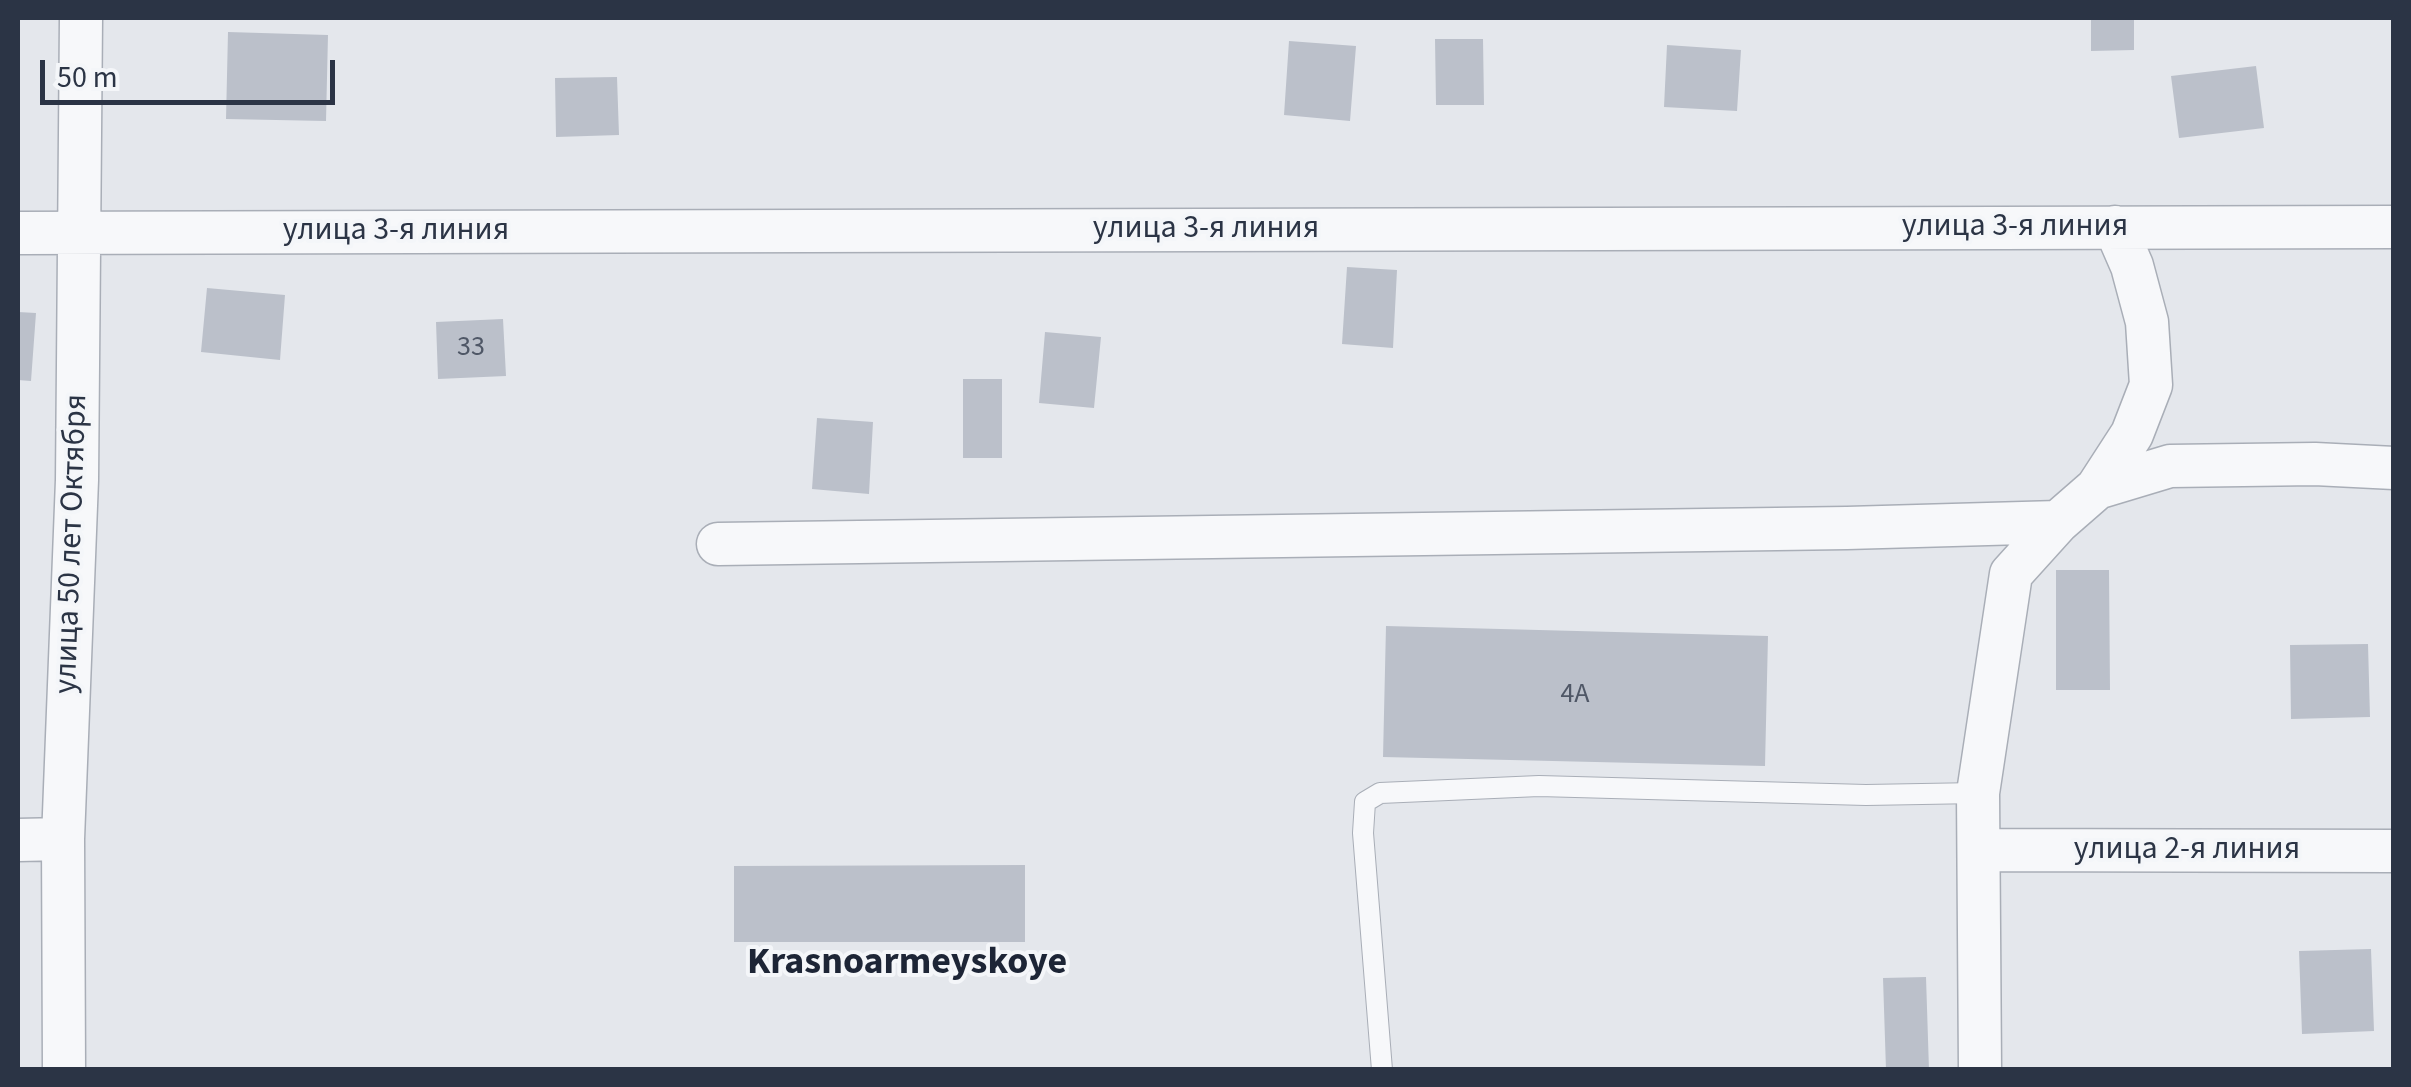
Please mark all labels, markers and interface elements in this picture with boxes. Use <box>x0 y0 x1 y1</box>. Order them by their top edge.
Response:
scale bar <box>45 40 340 102</box>
text: 50 m <box>57 56 118 99</box>
street label: улица 3-я линия <box>1902 209 2128 247</box>
street label: улица 3-я линия <box>1093 211 1319 249</box>
street label: улица 3-я линия <box>283 213 509 251</box>
house number: 33 <box>457 332 485 366</box>
street label: улица 50 лет Октября <box>49 393 97 695</box>
house number: 4А <box>1560 679 1590 713</box>
street label: улица 2-я линия <box>2074 832 2300 870</box>
district label: Krasnoarmeyskoye <box>747 942 1067 988</box>

